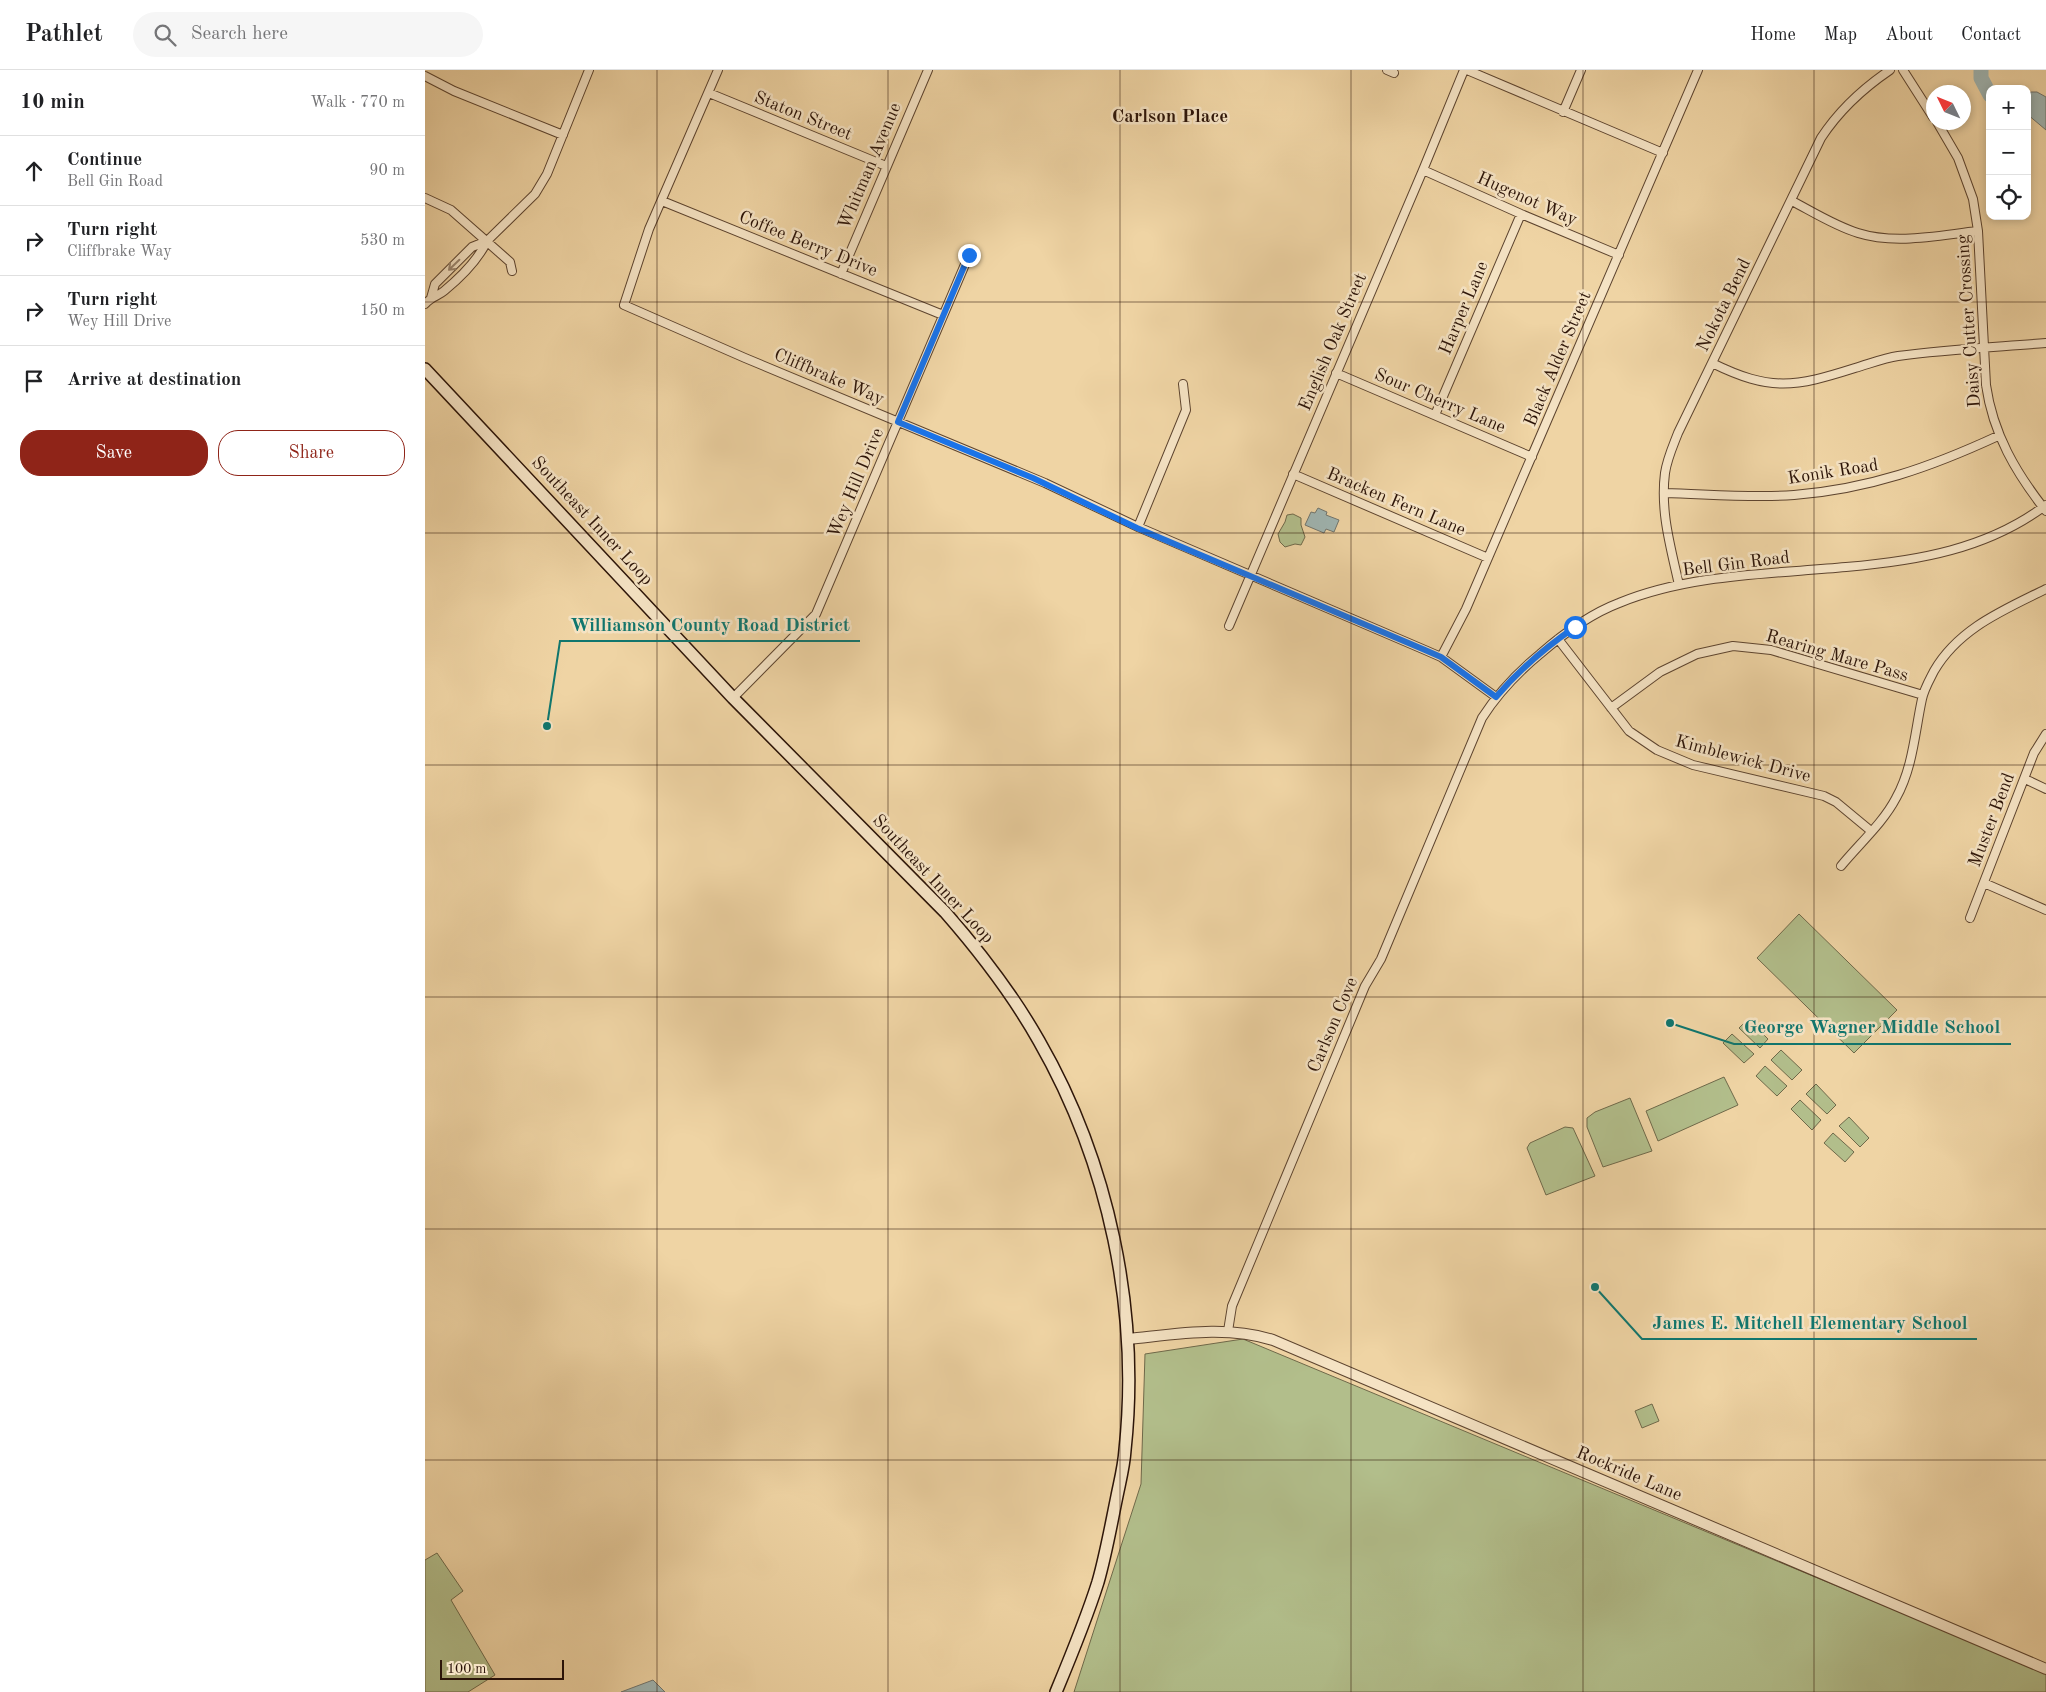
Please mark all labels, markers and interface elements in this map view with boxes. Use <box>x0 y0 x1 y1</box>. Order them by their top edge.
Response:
search box <box>133 12 483 57</box>
icon: search <box>151 21 179 49</box>
text: Pathlet <box>25 23 103 47</box>
text: Search here <box>191 25 288 44</box>
text: Home <box>1750 26 1796 44</box>
text: Map <box>1824 26 1857 44</box>
text: About <box>1885 26 1933 44</box>
text: Contact <box>1961 26 2021 44</box>
north arrow <box>1926 85 1971 130</box>
map controls <box>1986 85 2031 220</box>
button: + <box>1986 85 2031 130</box>
street label: Staton Street <box>751 88 855 144</box>
text: 10 min <box>20 92 85 113</box>
text: Walk · 770 m <box>310 95 405 111</box>
street label: Whitman Avenue <box>835 100 905 232</box>
district label: Carlson Place <box>1112 108 1228 127</box>
button: − <box>1986 130 2031 175</box>
text: Continue <box>67 151 142 170</box>
icon: ahead <box>20 157 48 185</box>
text: 90 m <box>369 163 405 179</box>
street label: Hugenot Way <box>1474 169 1580 229</box>
text: Bell Gin Road <box>67 174 163 190</box>
button: locate <box>1986 175 2031 220</box>
street label: Coffee Berry Drive <box>736 208 880 280</box>
text: Turn right <box>67 221 157 240</box>
icon: right <box>20 227 48 255</box>
text: 530 m <box>360 233 405 249</box>
street label: Daisy Cutter Crossing <box>1954 234 1984 408</box>
text: Cliffbrake Way <box>67 244 172 260</box>
route end <box>958 244 981 267</box>
street label: Nokota Bend <box>1694 256 1754 354</box>
one-way arrow <box>448 259 461 271</box>
street label: Harper Lane <box>1436 259 1492 357</box>
street label: English Oak Street <box>1296 270 1370 414</box>
street label: Black Alder Street <box>1521 289 1595 429</box>
text: Turn right <box>67 291 157 310</box>
icon: right <box>20 297 48 325</box>
text: 150 m <box>360 303 405 319</box>
text: Wey Hill Drive <box>67 314 171 330</box>
street label: Cliffbrake Way <box>771 346 887 408</box>
street label: Sour Cherry Lane <box>1372 365 1508 437</box>
icon: arrive <box>20 367 48 395</box>
text: Arrive at destination <box>67 371 241 390</box>
street label: Wey Hill Drive <box>825 425 887 541</box>
button: Save <box>20 430 208 476</box>
button: Share <box>218 430 405 476</box>
street label: Southeast Inner Loop <box>528 453 656 589</box>
street label: Konik Road <box>1786 456 1880 488</box>
street label: Bracken Fern Lane <box>1324 465 1468 539</box>
street label: Bell Gin Road <box>1681 548 1791 580</box>
callout: Williamson County Road District <box>560 607 860 641</box>
route start <box>1564 616 1587 639</box>
text: Williamson County Road District <box>570 617 850 636</box>
street label: Rearing Mare Pass <box>1764 627 1911 685</box>
street label: Kimblewick Drive <box>1673 732 1813 786</box>
street label: Muster Bend <box>1966 770 2018 870</box>
street label: Southeast Inner Loop <box>869 811 997 947</box>
street label: Carlson Cove <box>1305 975 1361 1075</box>
callout: George Wagner Middle School <box>1734 1010 2011 1044</box>
text: George Wagner Middle School <box>1744 1019 2000 1038</box>
callout: James E. Mitchell Elementary School <box>1642 1305 1977 1339</box>
text: James E. Mitchell Elementary School <box>1652 1315 1968 1334</box>
street label: Rockride Lane <box>1574 1444 1684 1504</box>
scale bar <box>440 1657 564 1680</box>
text: 100 m <box>447 1662 486 1676</box>

